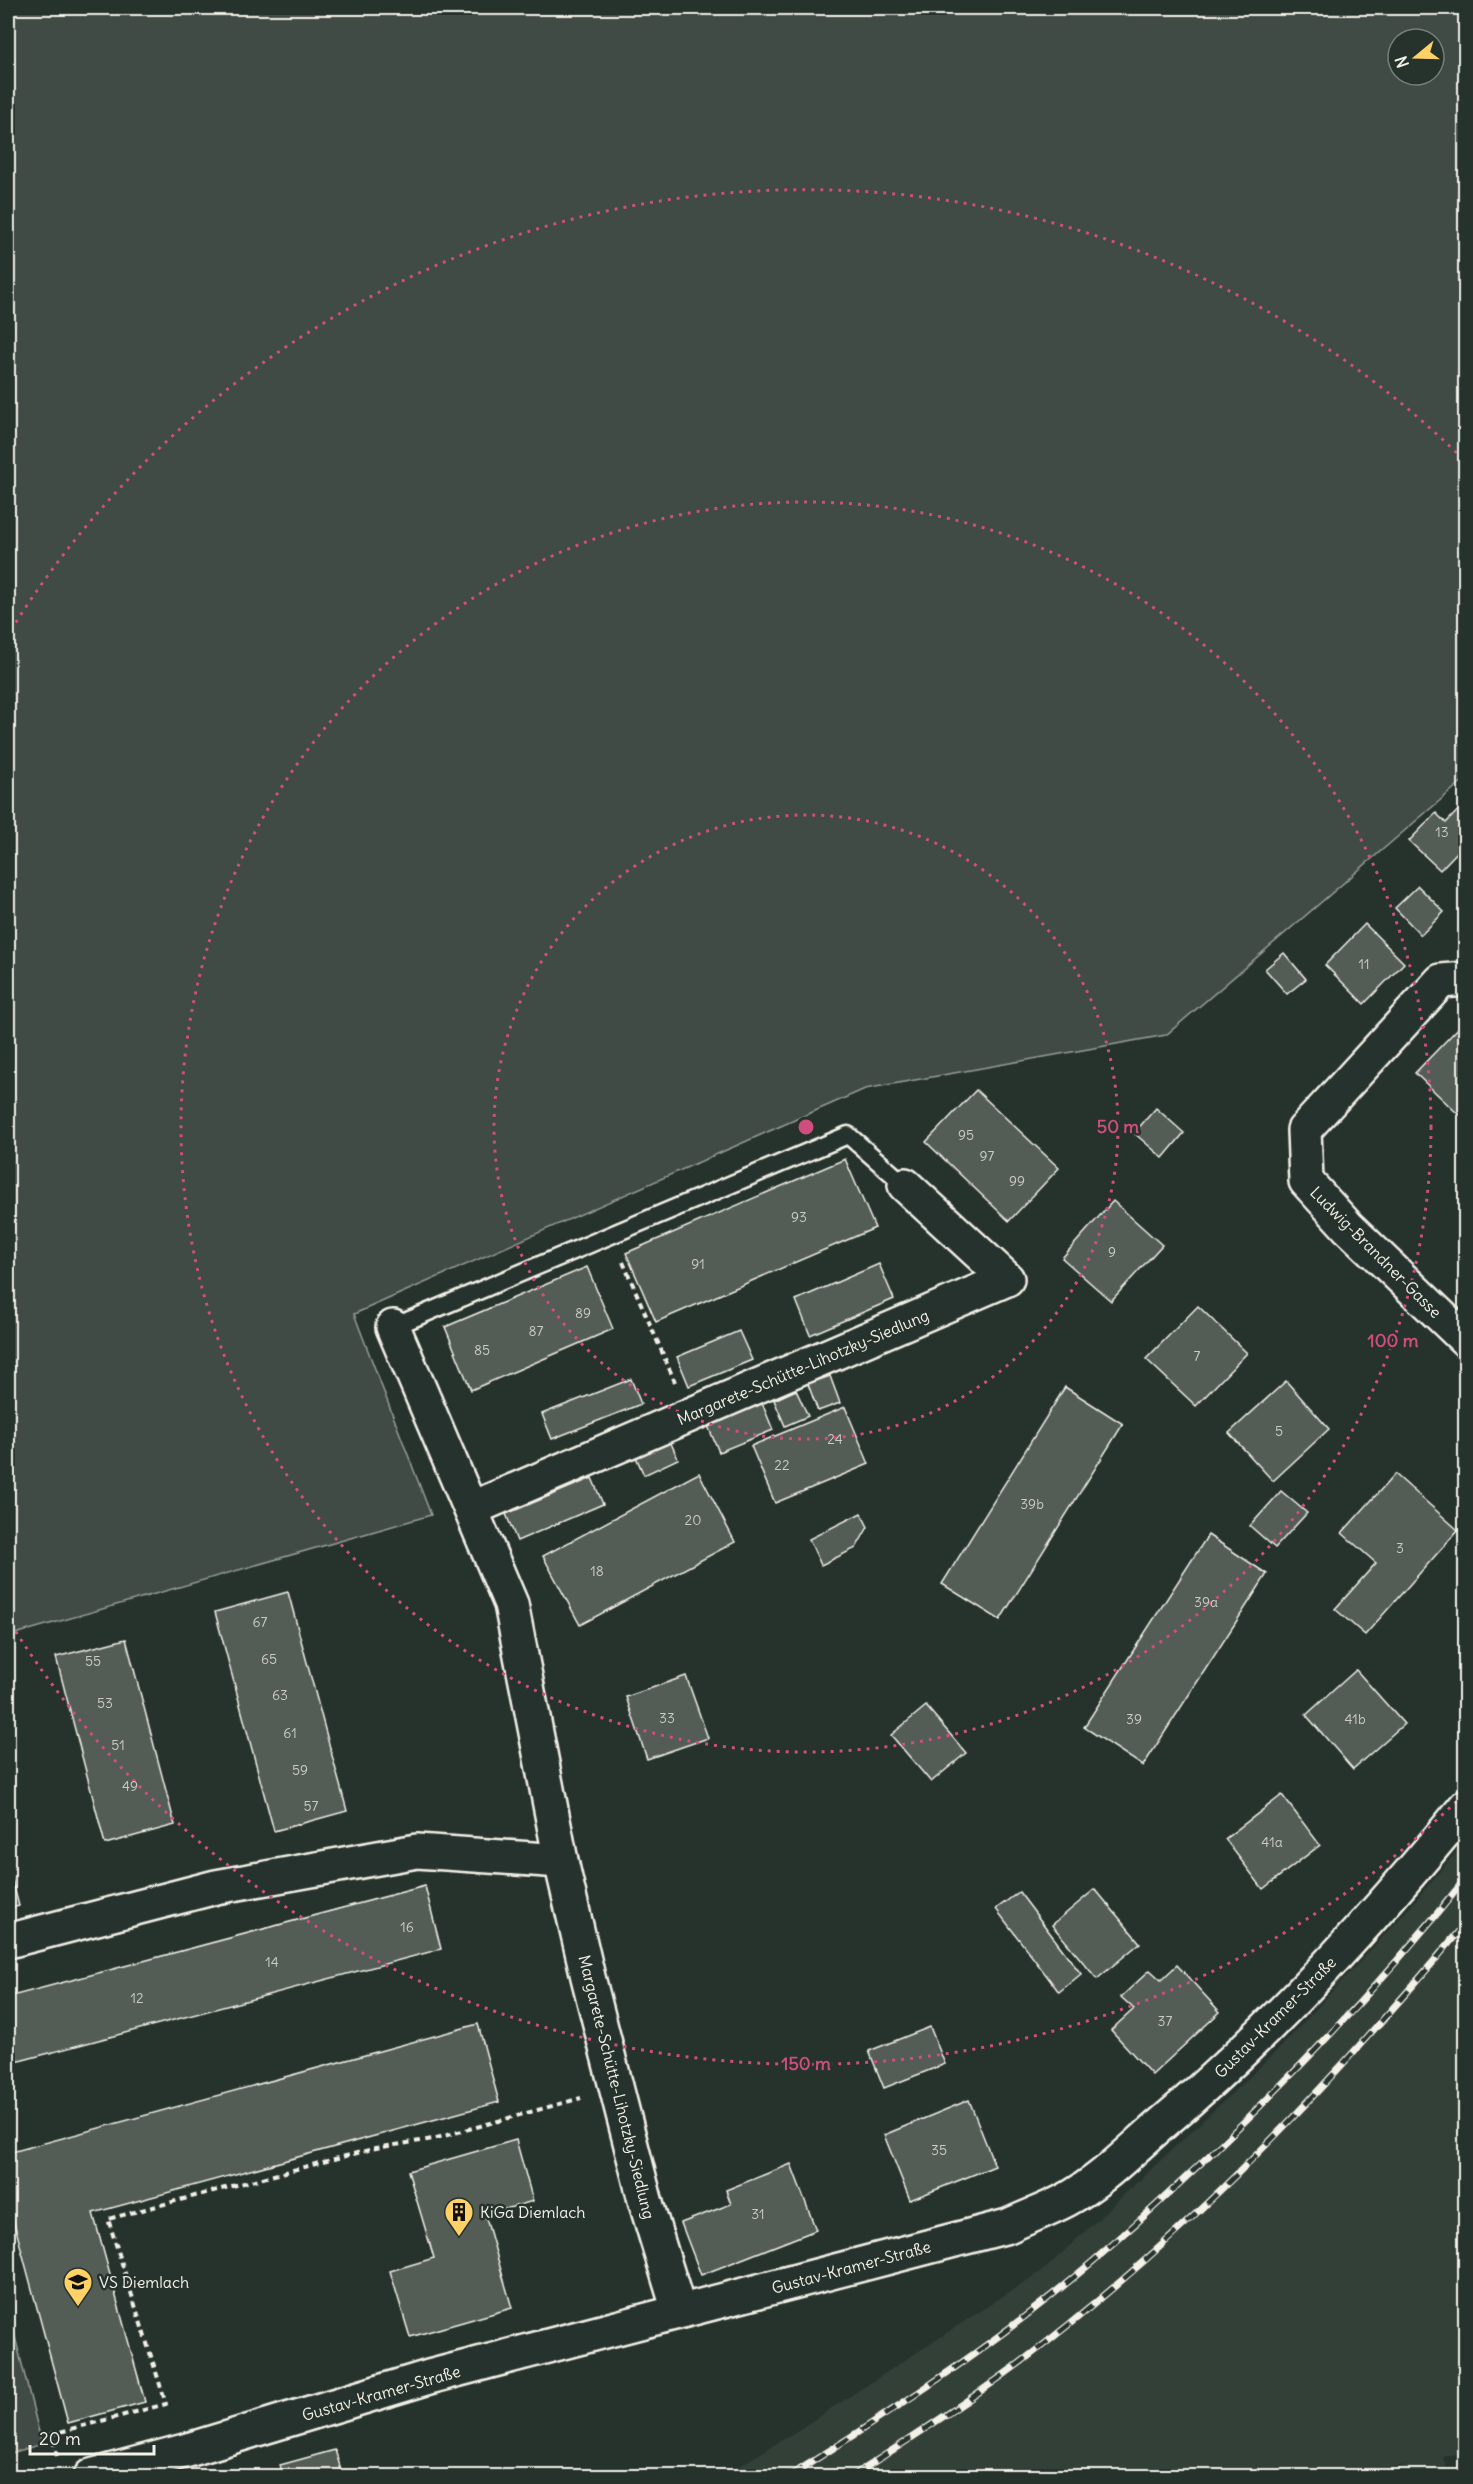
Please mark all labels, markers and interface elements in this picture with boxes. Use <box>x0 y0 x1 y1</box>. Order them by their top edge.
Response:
north arrow <box>1386 27 1446 87</box>
text: N <box>1391 53 1413 70</box>
house number: 13 <box>1435 823 1449 841</box>
house number: 11 <box>1358 955 1370 973</box>
text: 50 m <box>1097 1115 1139 1138</box>
centre of rings <box>796 1117 816 1137</box>
house number: 95 <box>958 1126 974 1144</box>
house number: 97 <box>980 1147 995 1165</box>
house number: 99 <box>1009 1172 1025 1190</box>
street label: Ludwig-Brandner-Gasse <box>1306 1182 1446 1322</box>
house number: 93 <box>791 1208 807 1226</box>
house number: 9 <box>1108 1243 1116 1261</box>
house number: 91 <box>691 1255 705 1273</box>
house number: 89 <box>575 1304 591 1322</box>
street label: Margarete-Schütte-Lihotzky-Siedlung <box>674 1305 932 1429</box>
house number: 87 <box>529 1322 544 1340</box>
text: 100 m <box>1368 1329 1419 1352</box>
house number: 85 <box>474 1341 490 1359</box>
house number: 7 <box>1194 1347 1201 1365</box>
house number: 5 <box>1275 1422 1283 1440</box>
house number: 24 <box>827 1430 843 1448</box>
house number: 22 <box>774 1456 790 1474</box>
house number: 39b <box>1020 1495 1044 1513</box>
house number: 20 <box>685 1511 701 1529</box>
house number: 3 <box>1396 1539 1404 1557</box>
house number: 18 <box>590 1562 604 1580</box>
house number: 39a <box>1194 1593 1218 1611</box>
house number: 67 <box>253 1613 268 1631</box>
house number: 65 <box>261 1650 277 1668</box>
house number: 55 <box>85 1652 101 1670</box>
house number: 63 <box>272 1686 288 1704</box>
house number: 53 <box>97 1694 113 1712</box>
house number: 33 <box>659 1709 675 1727</box>
house number: 39 <box>1126 1710 1142 1728</box>
house number: 41b <box>1344 1710 1366 1728</box>
house number: 61 <box>283 1724 297 1742</box>
house number: 51 <box>111 1736 125 1754</box>
house number: 59 <box>292 1761 308 1779</box>
house number: 49 <box>122 1777 138 1795</box>
house number: 57 <box>304 1797 319 1815</box>
house number: 41a <box>1261 1833 1283 1851</box>
house number: 16 <box>400 1918 414 1936</box>
street label: Gustav-Kramer-Straße <box>1210 1952 1340 2082</box>
house number: 14 <box>265 1953 279 1971</box>
street label: Margarete-Schütte-Lihotzky-Siedlung <box>574 1953 660 2221</box>
house number: 12 <box>130 1989 144 2007</box>
house number: 37 <box>1158 2012 1173 2030</box>
text: 150 m <box>781 2052 831 2075</box>
house number: 35 <box>931 2141 947 2159</box>
building icon: KiGa Diemlach <box>443 2196 475 2238</box>
place label: KiGa Diemlach <box>480 2202 586 2222</box>
house number: 31 <box>751 2205 765 2223</box>
street label: Gustav-Kramer-Straße <box>769 2236 933 2298</box>
school or university icon: VS Diemlach <box>62 2266 94 2308</box>
place label: VS Diemlach <box>99 2272 189 2292</box>
street label: Gustav-Kramer-Straße <box>299 2361 463 2425</box>
scale bar <box>30 2418 154 2456</box>
text: 20 m <box>39 2427 81 2450</box>

